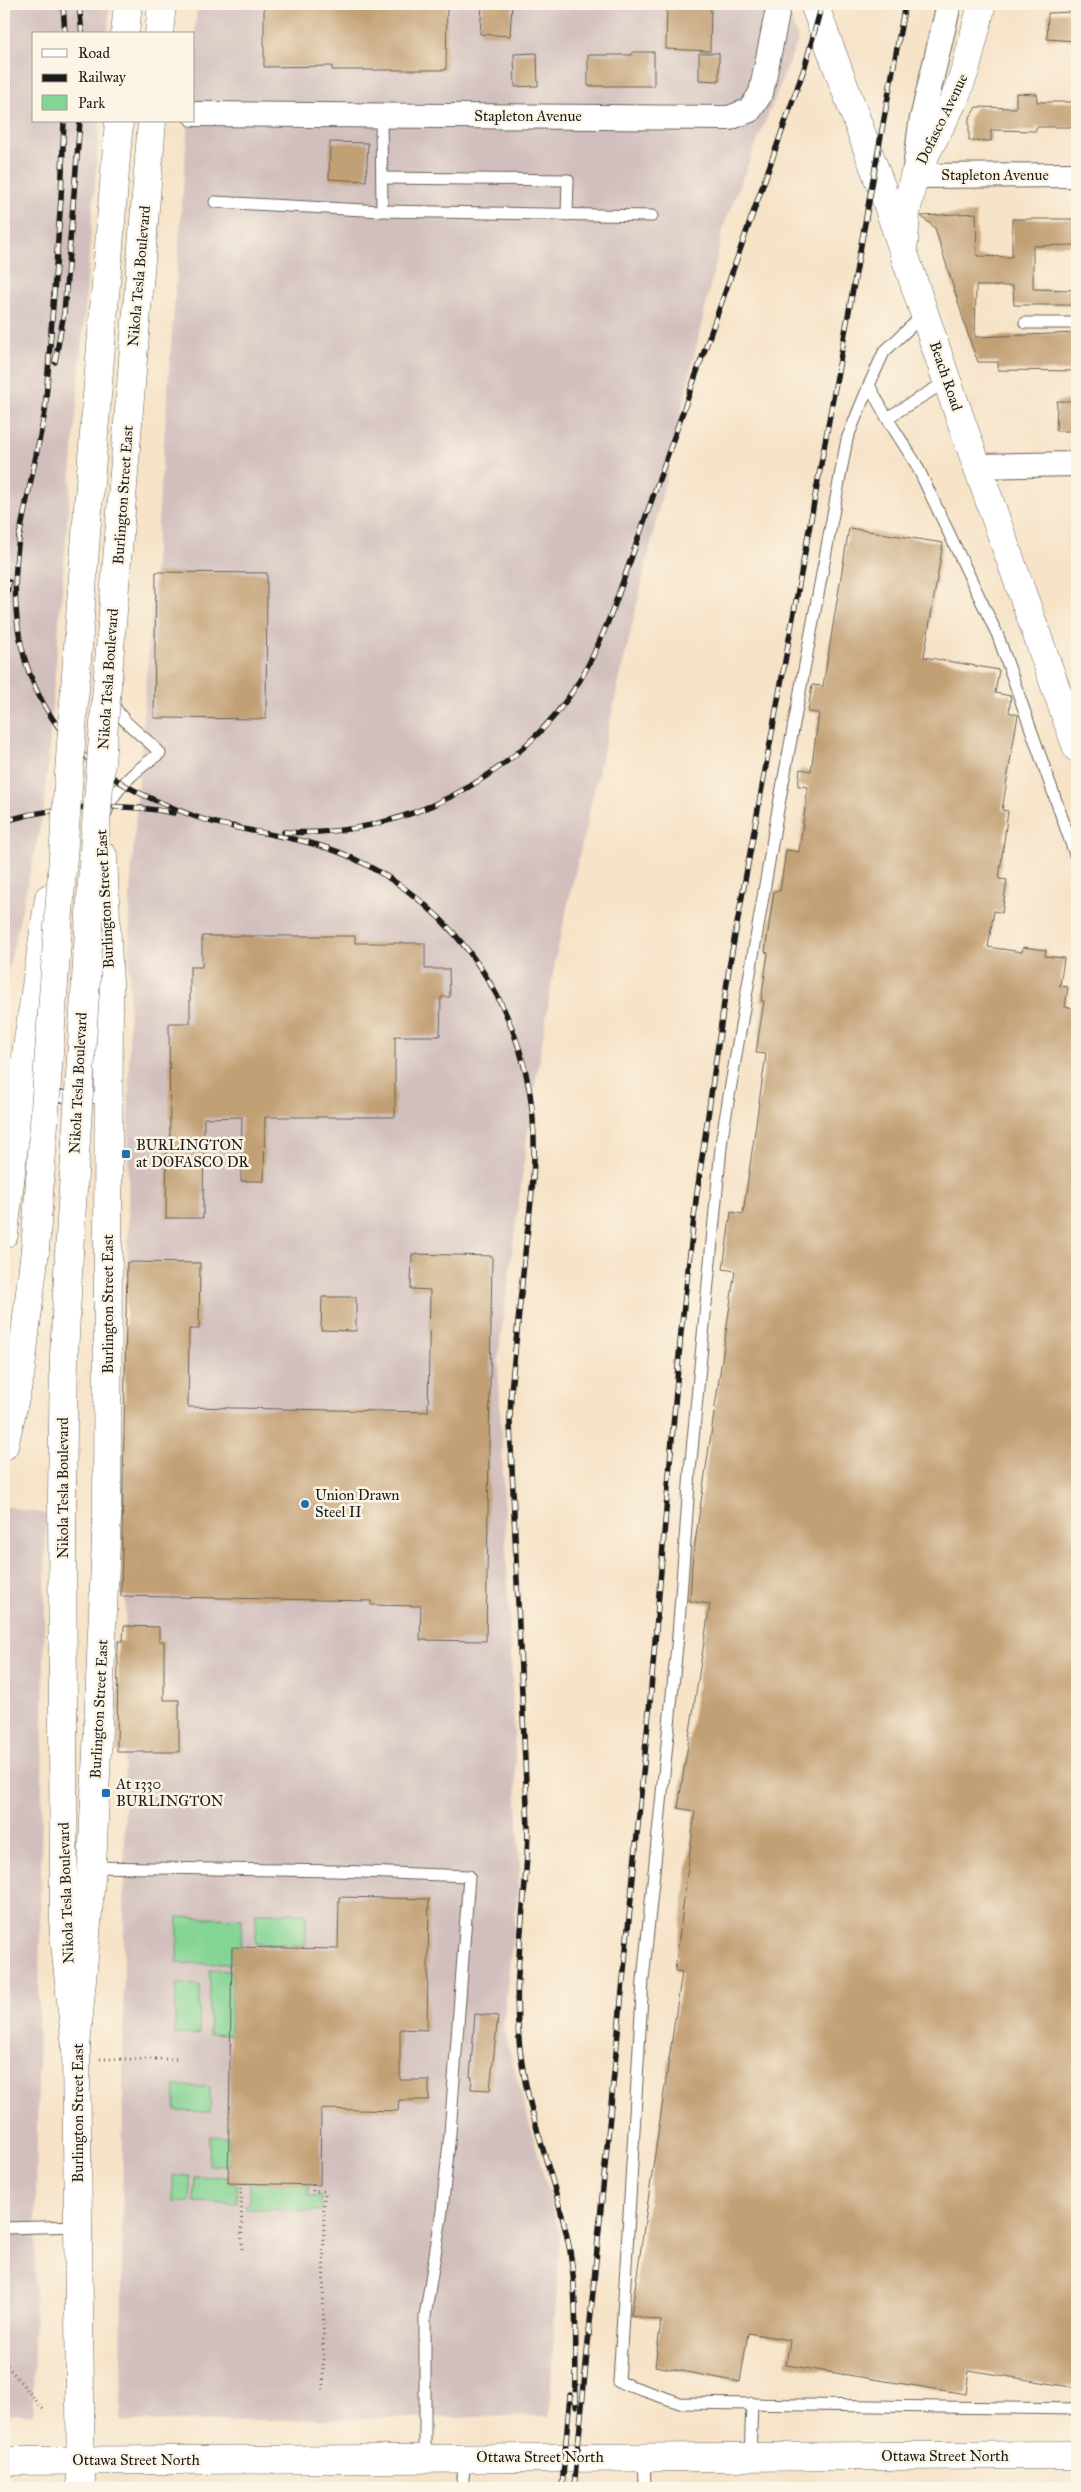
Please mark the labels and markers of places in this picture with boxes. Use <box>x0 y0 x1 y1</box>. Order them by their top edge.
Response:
place label: BURLINGTON at DOFASCO DR <box>136 1136 249 1171</box>
marker: BURLINGTON at DOFASCO DR <box>120 1148 132 1160</box>
place label: Union Drawn Steel II <box>315 1486 399 1521</box>
marker: Union Drawn Steel II <box>299 1498 311 1510</box>
place label: At 1330 BURLINGTON <box>115 1775 224 1810</box>
marker: At 1330 BURLINGTON <box>100 1787 112 1799</box>

